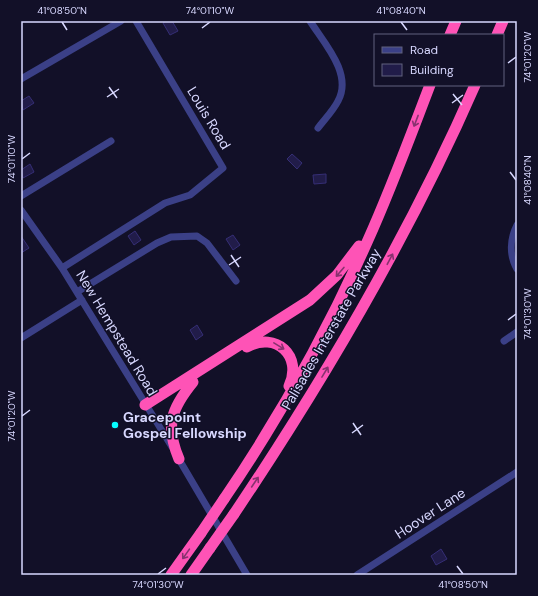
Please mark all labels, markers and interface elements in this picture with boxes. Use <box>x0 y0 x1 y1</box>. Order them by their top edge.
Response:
text: 41°08'50"N <box>37 4 87 17</box>
text: 74°01'10"W <box>186 4 234 17</box>
text: 41°08'40"N <box>376 4 426 17</box>
text: 74°01'20"W <box>521 31 534 82</box>
legend <box>374 34 504 86</box>
text: Road <box>410 42 438 58</box>
text: Building <box>410 62 454 78</box>
street label: Louis Road <box>183 83 235 153</box>
one-way arrow <box>412 115 420 127</box>
text: 74°01'10"W <box>5 135 18 183</box>
text: 41°08'40"N <box>521 155 534 205</box>
street label: Palisades Interstate Parkway <box>277 245 385 413</box>
one-way arrow <box>387 254 394 266</box>
street label: New Hempstead Road <box>72 267 162 399</box>
one-way arrow <box>335 267 345 277</box>
text: 74°01'30"W <box>521 288 534 340</box>
one-way arrow <box>273 343 285 351</box>
one-way arrow <box>322 366 330 378</box>
text: 74°01'20"W <box>5 390 18 441</box>
place label: Gracepoint Gospel Fellowship <box>123 408 247 442</box>
marker: Gracepoint Gospel Fellowship <box>110 420 120 430</box>
one-way arrow <box>251 477 259 488</box>
street label: Hoover Lane <box>391 483 469 543</box>
one-way arrow <box>182 549 190 560</box>
text: 74°01'30"W <box>132 578 184 591</box>
text: 41°08'50"N <box>438 578 488 591</box>

